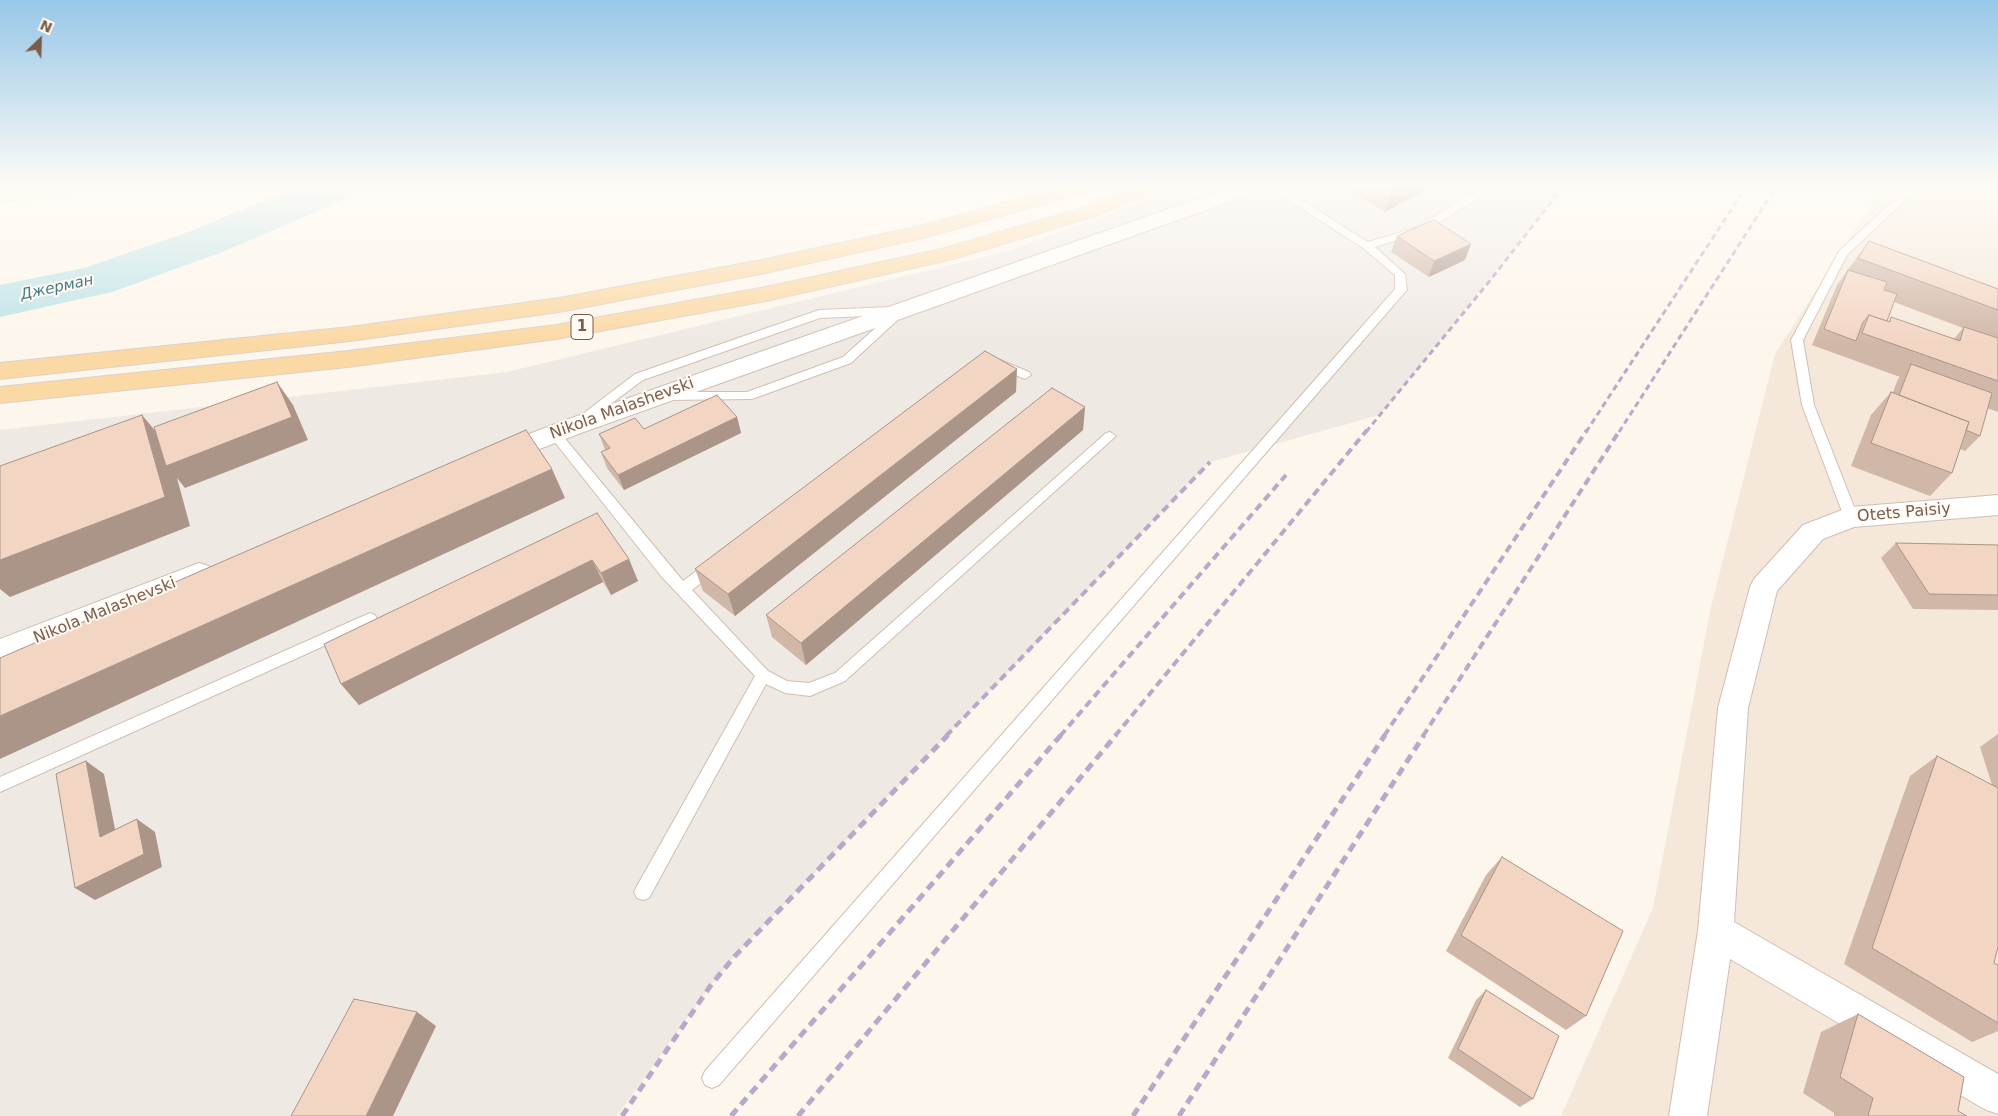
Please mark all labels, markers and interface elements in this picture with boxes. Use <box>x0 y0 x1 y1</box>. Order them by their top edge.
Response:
north arrow <box>15 15 65 65</box>
text: N <box>37 17 55 36</box>
water label: Джерман <box>19 271 95 305</box>
road number: 1 <box>571 314 593 340</box>
street label: Nikola Malashevski <box>547 374 697 444</box>
street label: Otets Paisiy <box>1856 499 1952 527</box>
street label: Nikola Malashevski <box>31 574 179 648</box>

